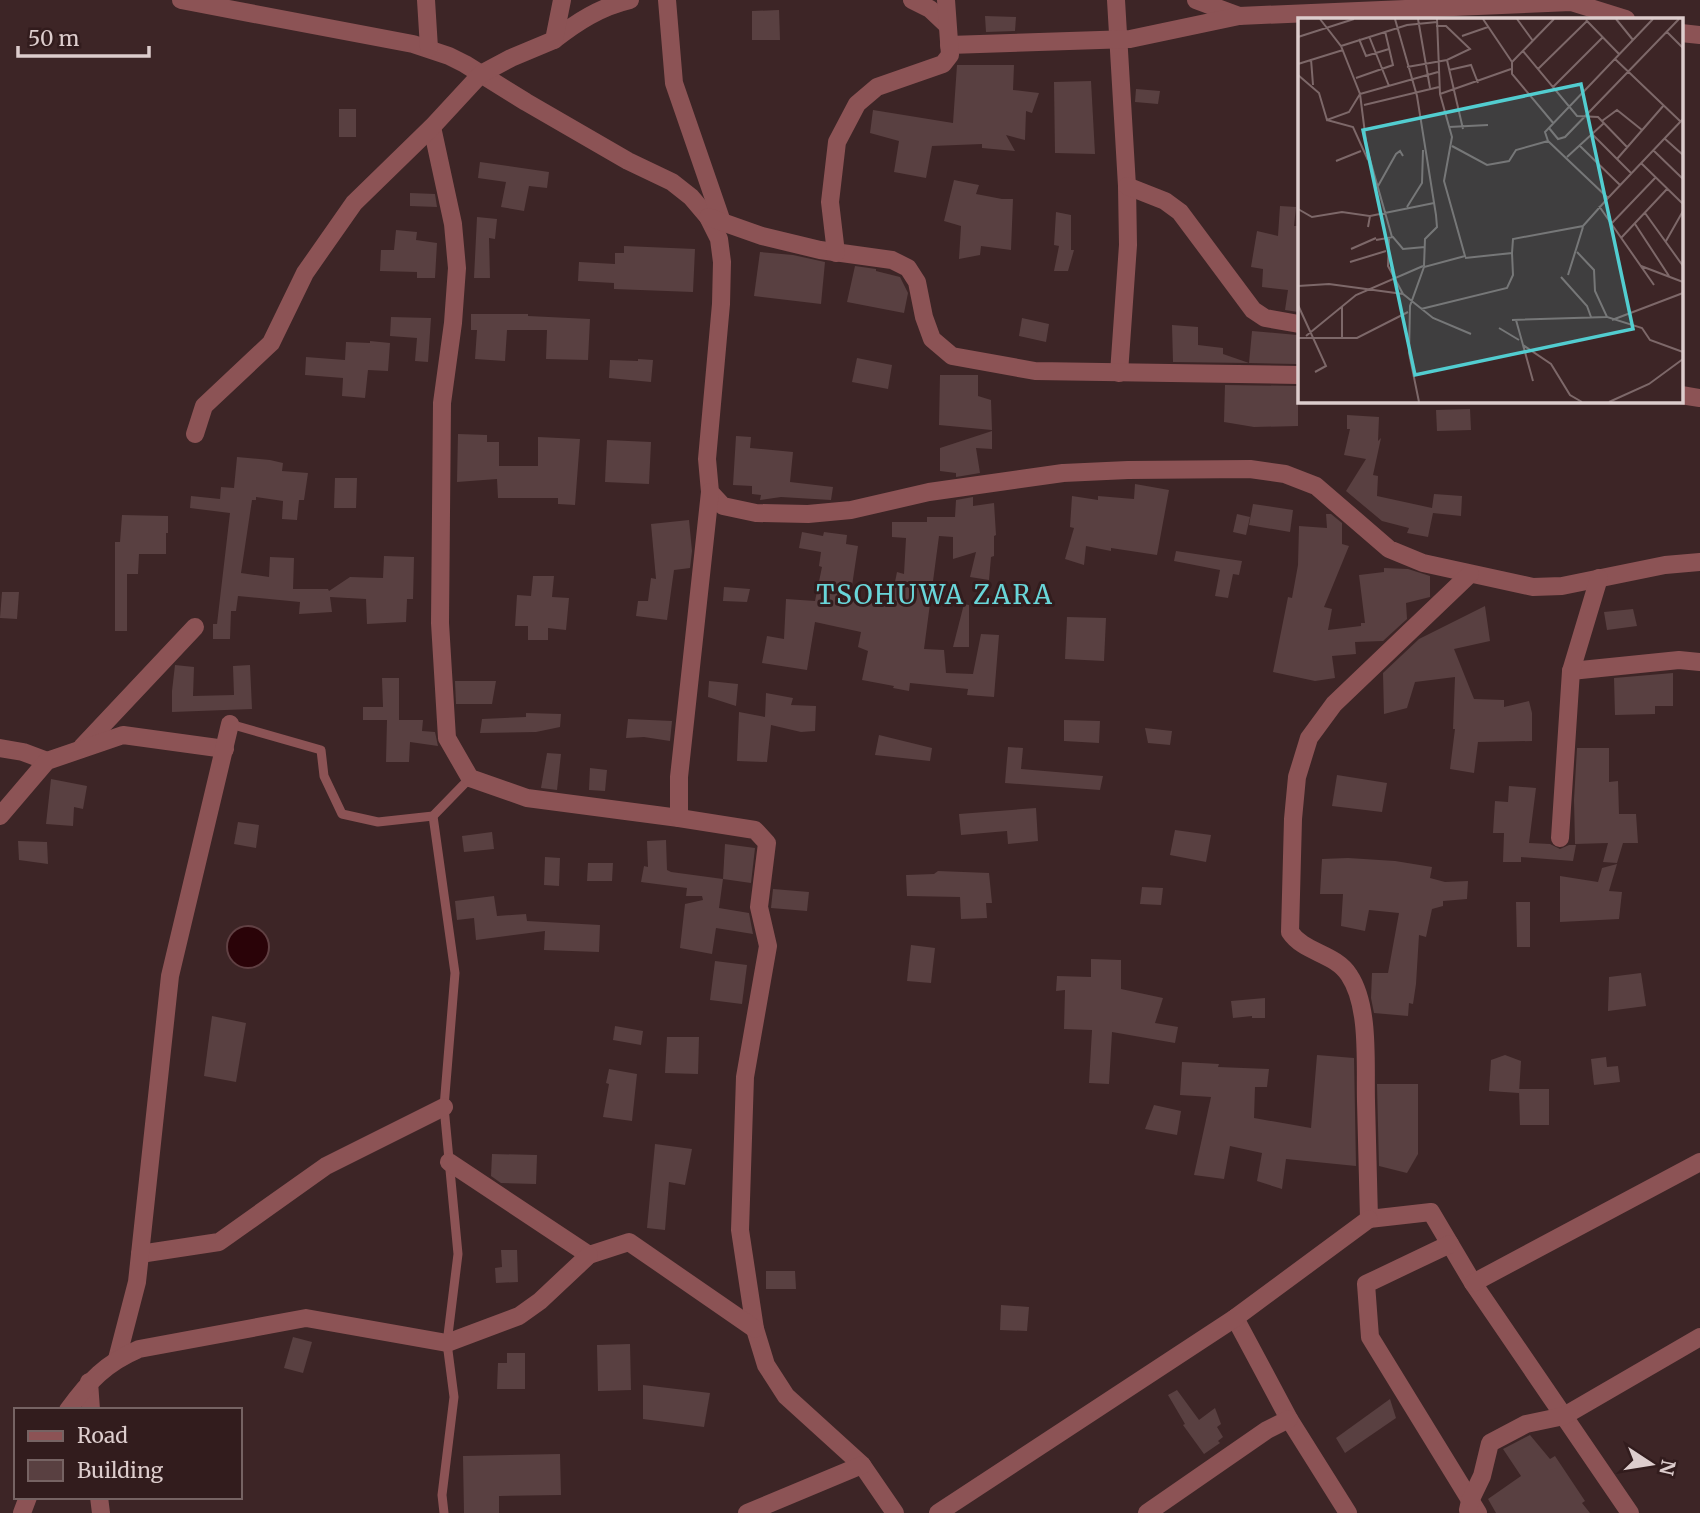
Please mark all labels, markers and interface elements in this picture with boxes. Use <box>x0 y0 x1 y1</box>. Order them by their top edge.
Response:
scale bar <box>18 14 149 58</box>
inset map <box>1298 18 1682 402</box>
text: 50 m <box>28 25 79 52</box>
district label: TSOHUWA ZARA <box>816 578 1054 611</box>
legend <box>14 1408 242 1499</box>
text: Road <box>77 1422 128 1449</box>
north arrow <box>1616 1429 1686 1499</box>
text: Building <box>77 1457 164 1484</box>
text: N <box>1654 1458 1681 1477</box>

